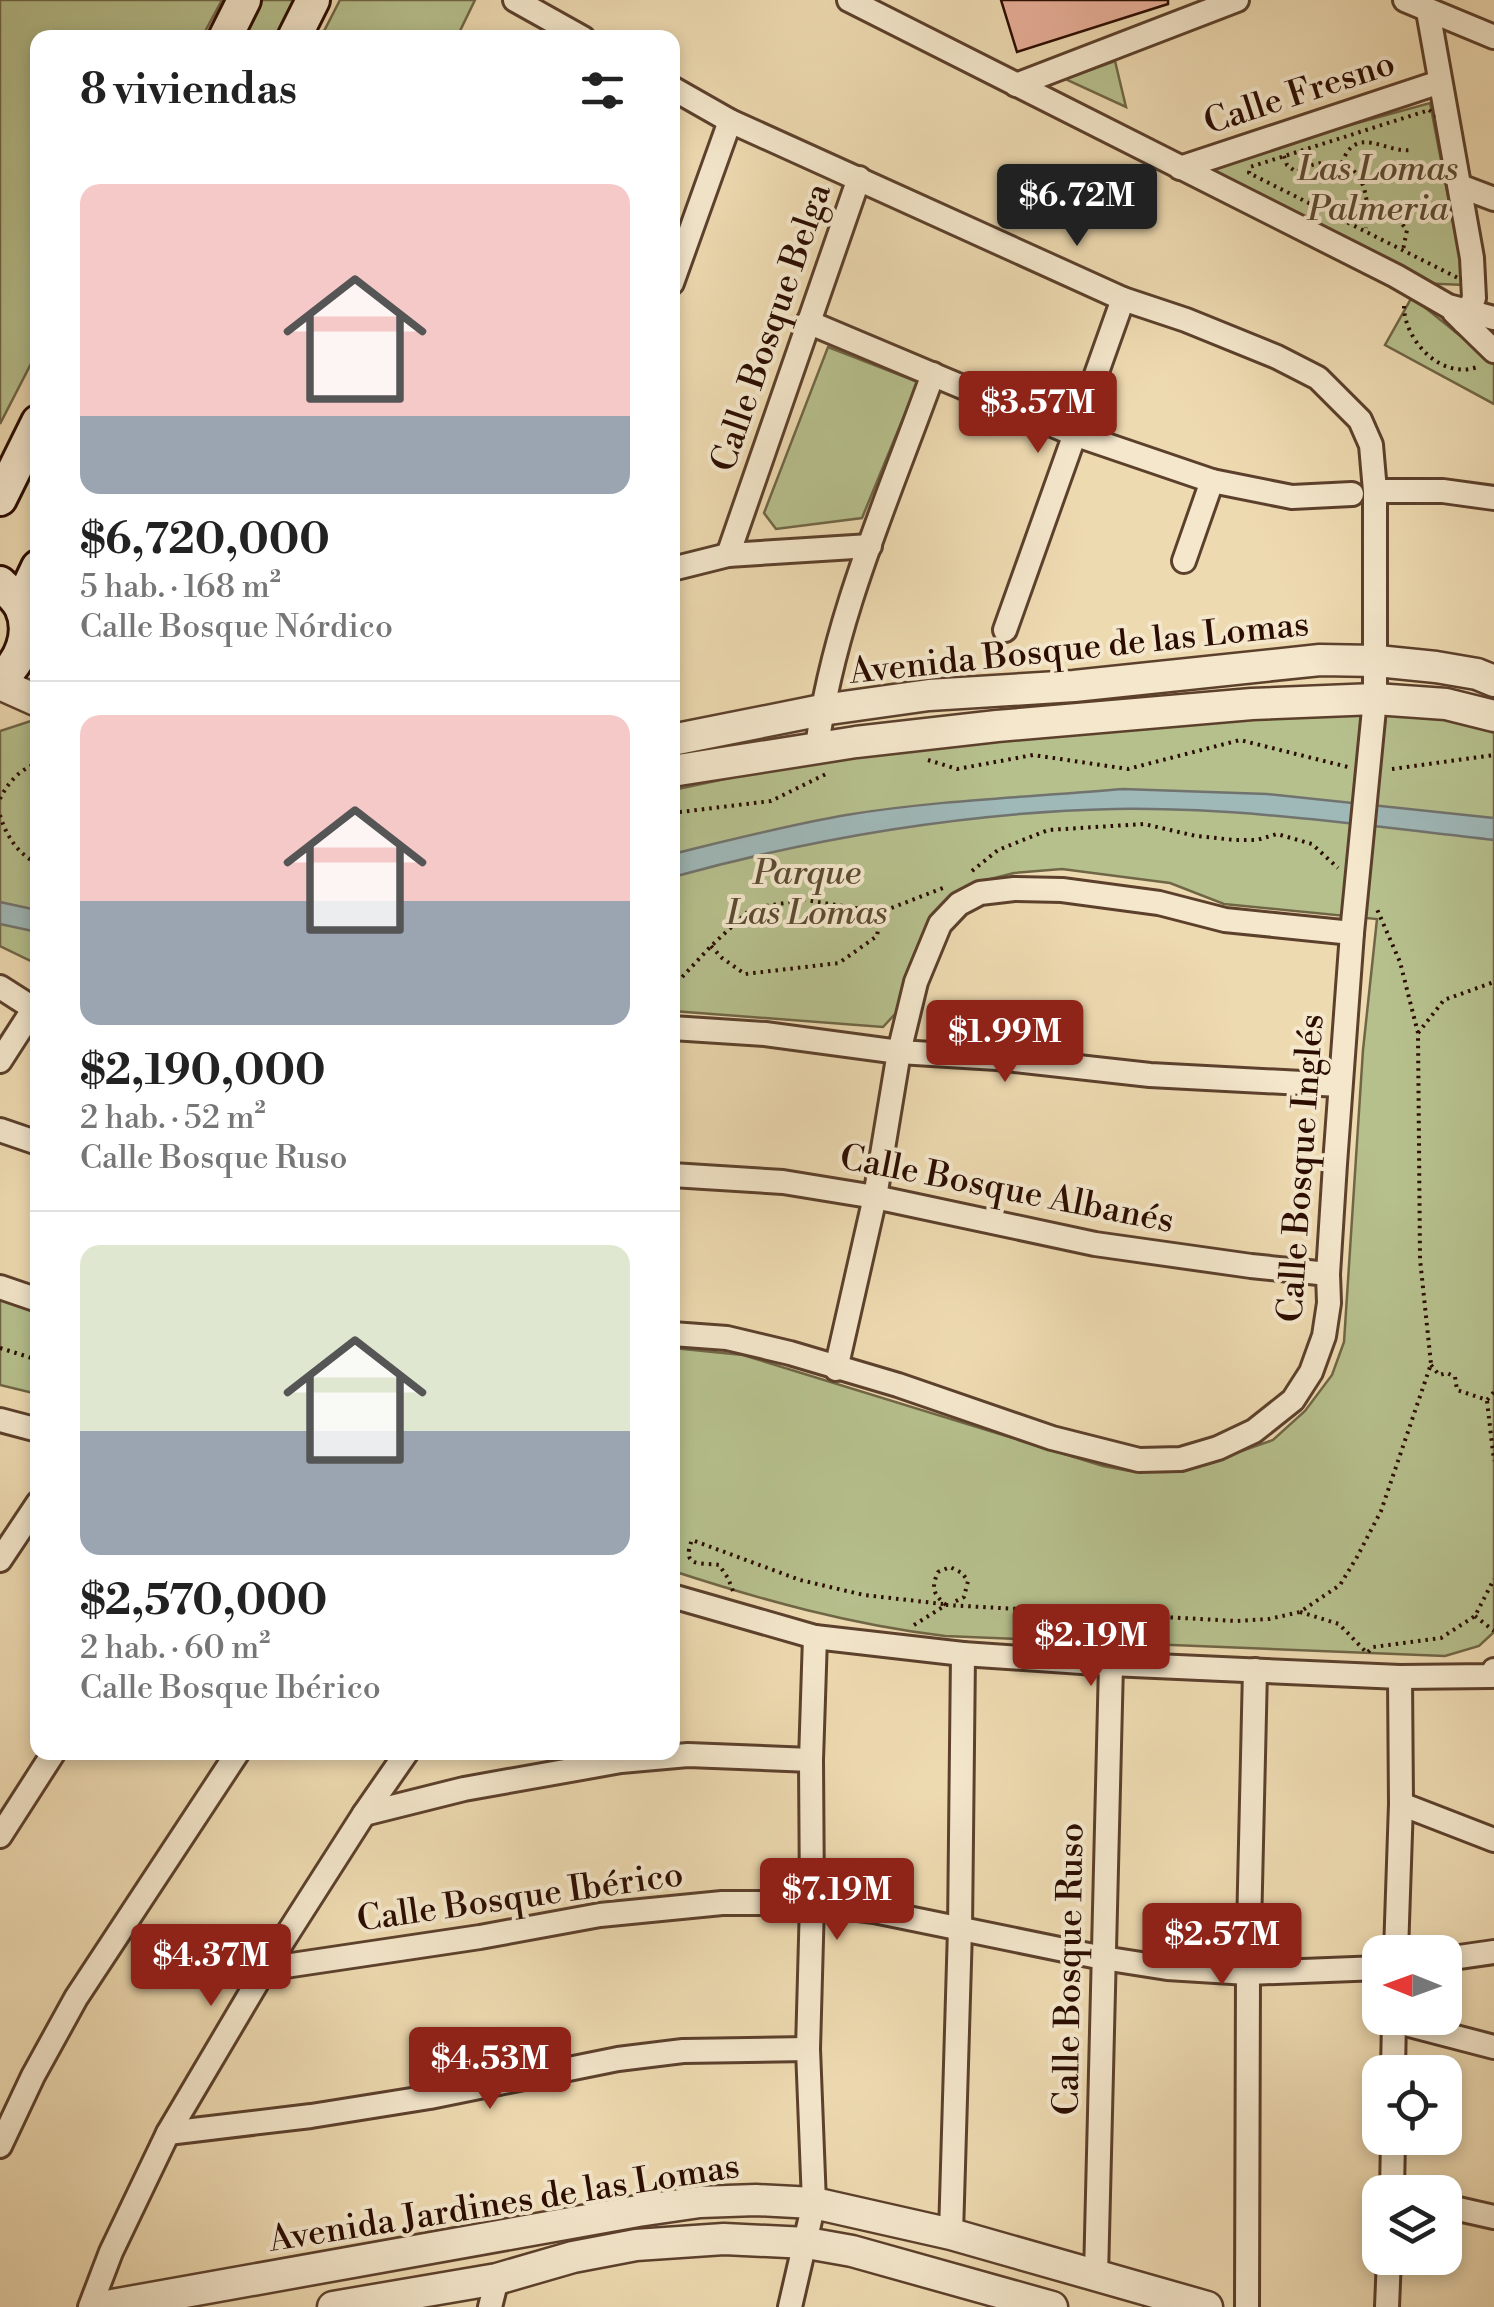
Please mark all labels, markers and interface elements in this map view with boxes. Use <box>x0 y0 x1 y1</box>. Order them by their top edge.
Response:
street label: Calle Fresno <box>1198 42 1400 145</box>
icon: filters <box>575 63 630 118</box>
text: 8 viviendas <box>80 64 297 117</box>
park label: Las Lomas Palmeria <box>1297 148 1458 231</box>
pin: $6.72M <box>996 164 1158 249</box>
text: $6.72M <box>1019 176 1135 216</box>
street label: Calle Bosque Belga <box>702 177 841 477</box>
icon: home <box>265 249 445 429</box>
pin: $3.57M <box>957 371 1119 456</box>
text: $3.57M <box>981 383 1095 423</box>
text: $6,720,000 <box>80 514 330 567</box>
text: 5 hab. · 168 m² <box>80 567 281 607</box>
street label: Avenida Bosque de las Lomas <box>846 603 1311 694</box>
text: Calle Bosque Nórdico <box>80 607 393 647</box>
icon: home <box>265 780 445 960</box>
park label: Parque Las Lomas <box>726 852 887 935</box>
pin: $1.99M <box>924 1000 1086 1085</box>
text: $1.99M <box>948 1012 1062 1052</box>
street label: Calle Bosque Inglés <box>1269 1012 1334 1324</box>
text: $2,190,000 <box>80 1045 326 1098</box>
text: 2 hab. · 52 m² <box>80 1098 266 1138</box>
street label: Calle Bosque Albanés <box>836 1136 1177 1243</box>
text: Calle Bosque Ruso <box>80 1138 348 1178</box>
icon: home <box>265 1310 445 1490</box>
text: $2,570,000 <box>80 1575 327 1628</box>
pin: $2.19M <box>1010 1604 1172 1689</box>
text: $2.19M <box>1035 1616 1147 1656</box>
text: 2 hab. · 60 m² <box>80 1628 271 1668</box>
text: Calle Bosque Ibérico <box>80 1668 381 1708</box>
street label: Calle Bosque Ruso <box>1045 1822 1094 2116</box>
street label: Calle Bosque Ibérico <box>354 1853 686 1942</box>
pin: $7.19M <box>756 1858 918 1943</box>
text: $7.19M <box>782 1870 892 1910</box>
pin: $2.57M <box>1141 1903 1303 1988</box>
text: $2.57M <box>1164 1915 1280 1955</box>
pin: $4.37M <box>130 1924 292 2009</box>
north arrow <box>1362 1935 1462 2035</box>
map controls <box>1362 1935 1462 2275</box>
text: $4.37M <box>153 1936 269 1976</box>
pin: $4.53M <box>409 2027 571 2112</box>
text: $4.53M <box>431 2039 549 2079</box>
button: locate <box>1362 2055 1462 2155</box>
street label: Avenida Jardines de las Lomas <box>265 2145 743 2262</box>
button: layers <box>1362 2175 1462 2275</box>

